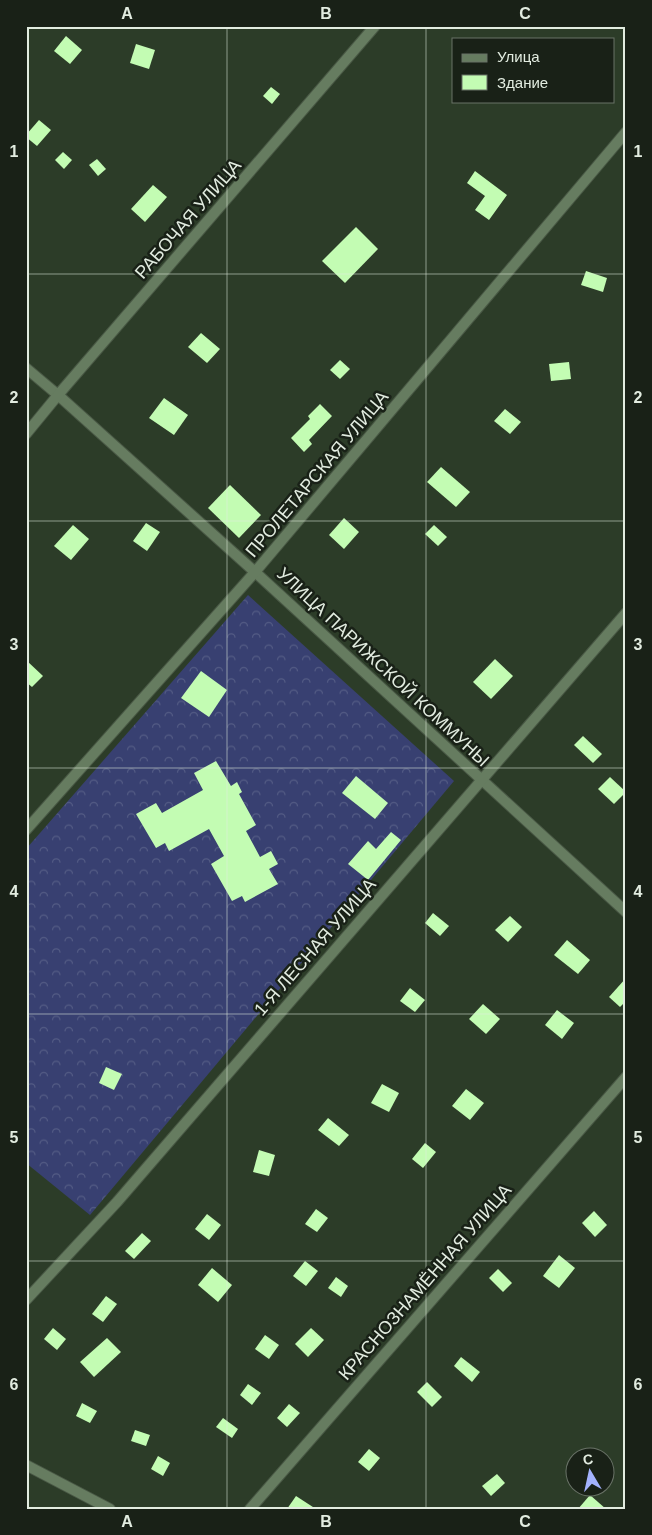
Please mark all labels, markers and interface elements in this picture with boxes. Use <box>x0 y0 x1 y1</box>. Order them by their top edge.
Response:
text: A <box>121 5 133 22</box>
text: B <box>320 5 332 22</box>
text: C <box>519 5 531 22</box>
legend <box>452 38 614 102</box>
text: Улица <box>497 48 540 65</box>
text: Здание <box>497 74 548 91</box>
text: 1 <box>10 143 19 160</box>
text: 1 <box>634 143 643 160</box>
street label: РАБОЧАЯ УЛИЦА <box>131 155 245 283</box>
street label: ПРОЛЕТАРСКАЯ УЛИЦА <box>242 387 392 561</box>
text: 2 <box>10 389 19 406</box>
text: 2 <box>634 389 643 406</box>
street label: УЛИЦА ПАРИЖСКОЙ КОММУНЫ <box>273 563 494 771</box>
text: 3 <box>10 636 19 653</box>
text: 3 <box>634 636 643 653</box>
street label: 1-Я ЛЕСНАЯ УЛИЦА <box>250 874 380 1020</box>
text: 4 <box>10 883 19 900</box>
text: 4 <box>634 883 643 900</box>
text: 5 <box>10 1129 19 1146</box>
text: 5 <box>634 1129 643 1146</box>
street label: КРАСНОЗНАМЁННАЯ УЛИЦА <box>335 1180 515 1384</box>
text: 6 <box>10 1376 19 1393</box>
text: 6 <box>634 1376 643 1393</box>
north arrow <box>564 1448 614 1498</box>
text: С <box>582 1450 594 1468</box>
text: A <box>121 1513 133 1530</box>
text: B <box>320 1513 332 1530</box>
text: C <box>519 1513 531 1530</box>

